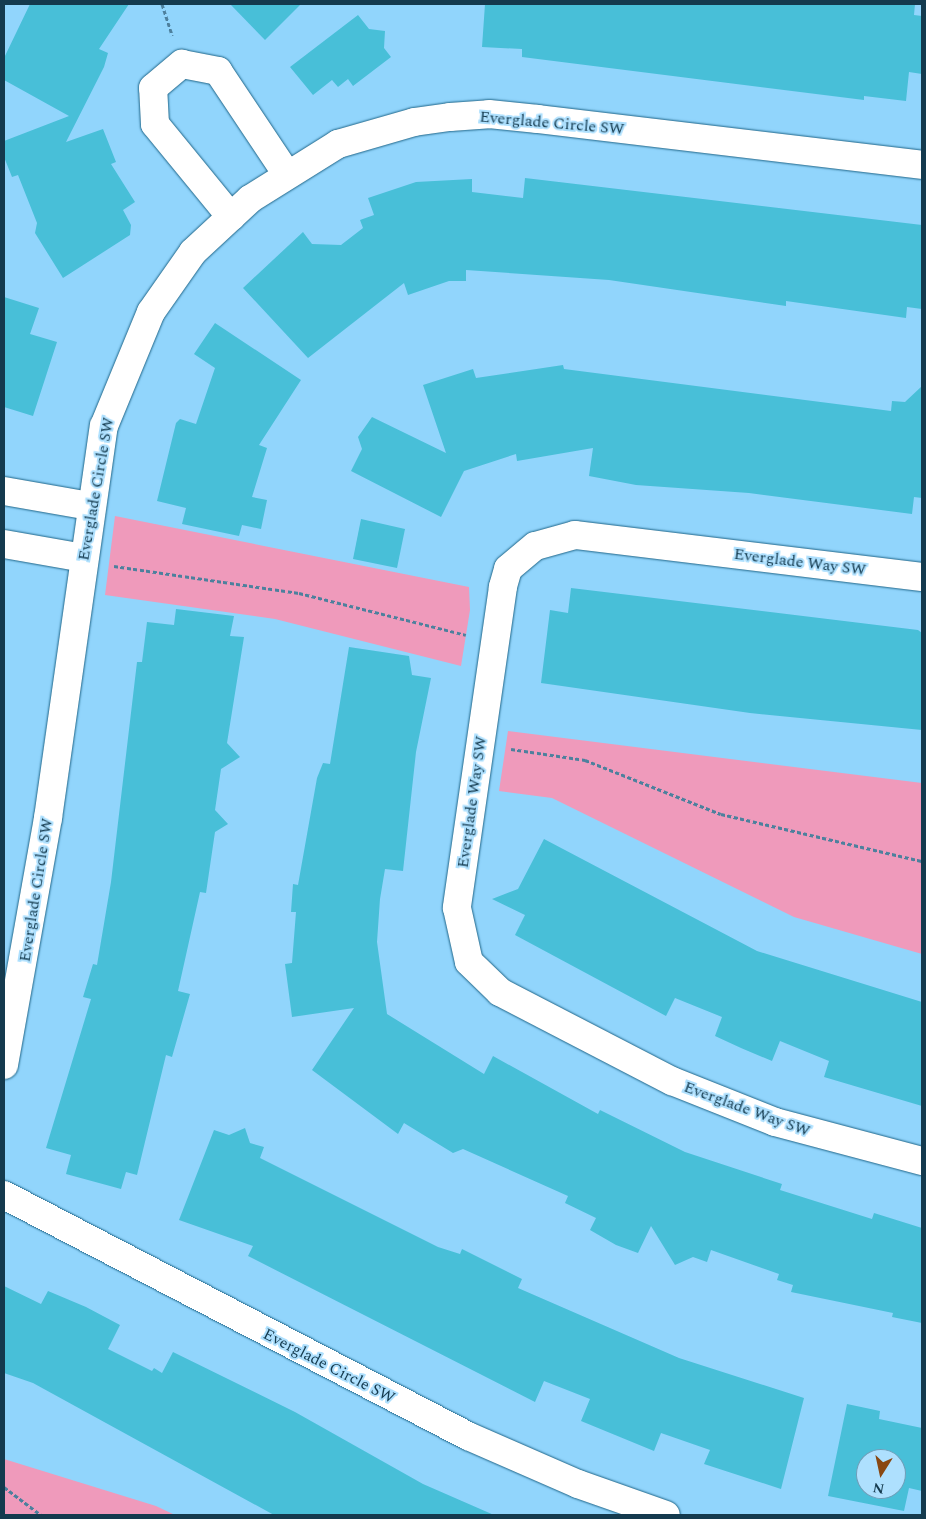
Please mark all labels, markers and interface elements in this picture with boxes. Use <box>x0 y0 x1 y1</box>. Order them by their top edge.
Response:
street label: Everglade Circle SW <box>479 107 625 139</box>
street label: Everglade Circle SW <box>74 416 118 562</box>
street label: Everglade Way SW <box>733 544 867 580</box>
street label: Everglade Way SW <box>453 735 491 869</box>
street label: Everglade Circle SW <box>15 817 57 963</box>
street label: Everglade Way SW <box>681 1077 813 1141</box>
street label: Everglade Circle SW <box>260 1324 398 1408</box>
north arrow <box>856 1449 906 1499</box>
text: N <box>871 1477 886 1500</box>

